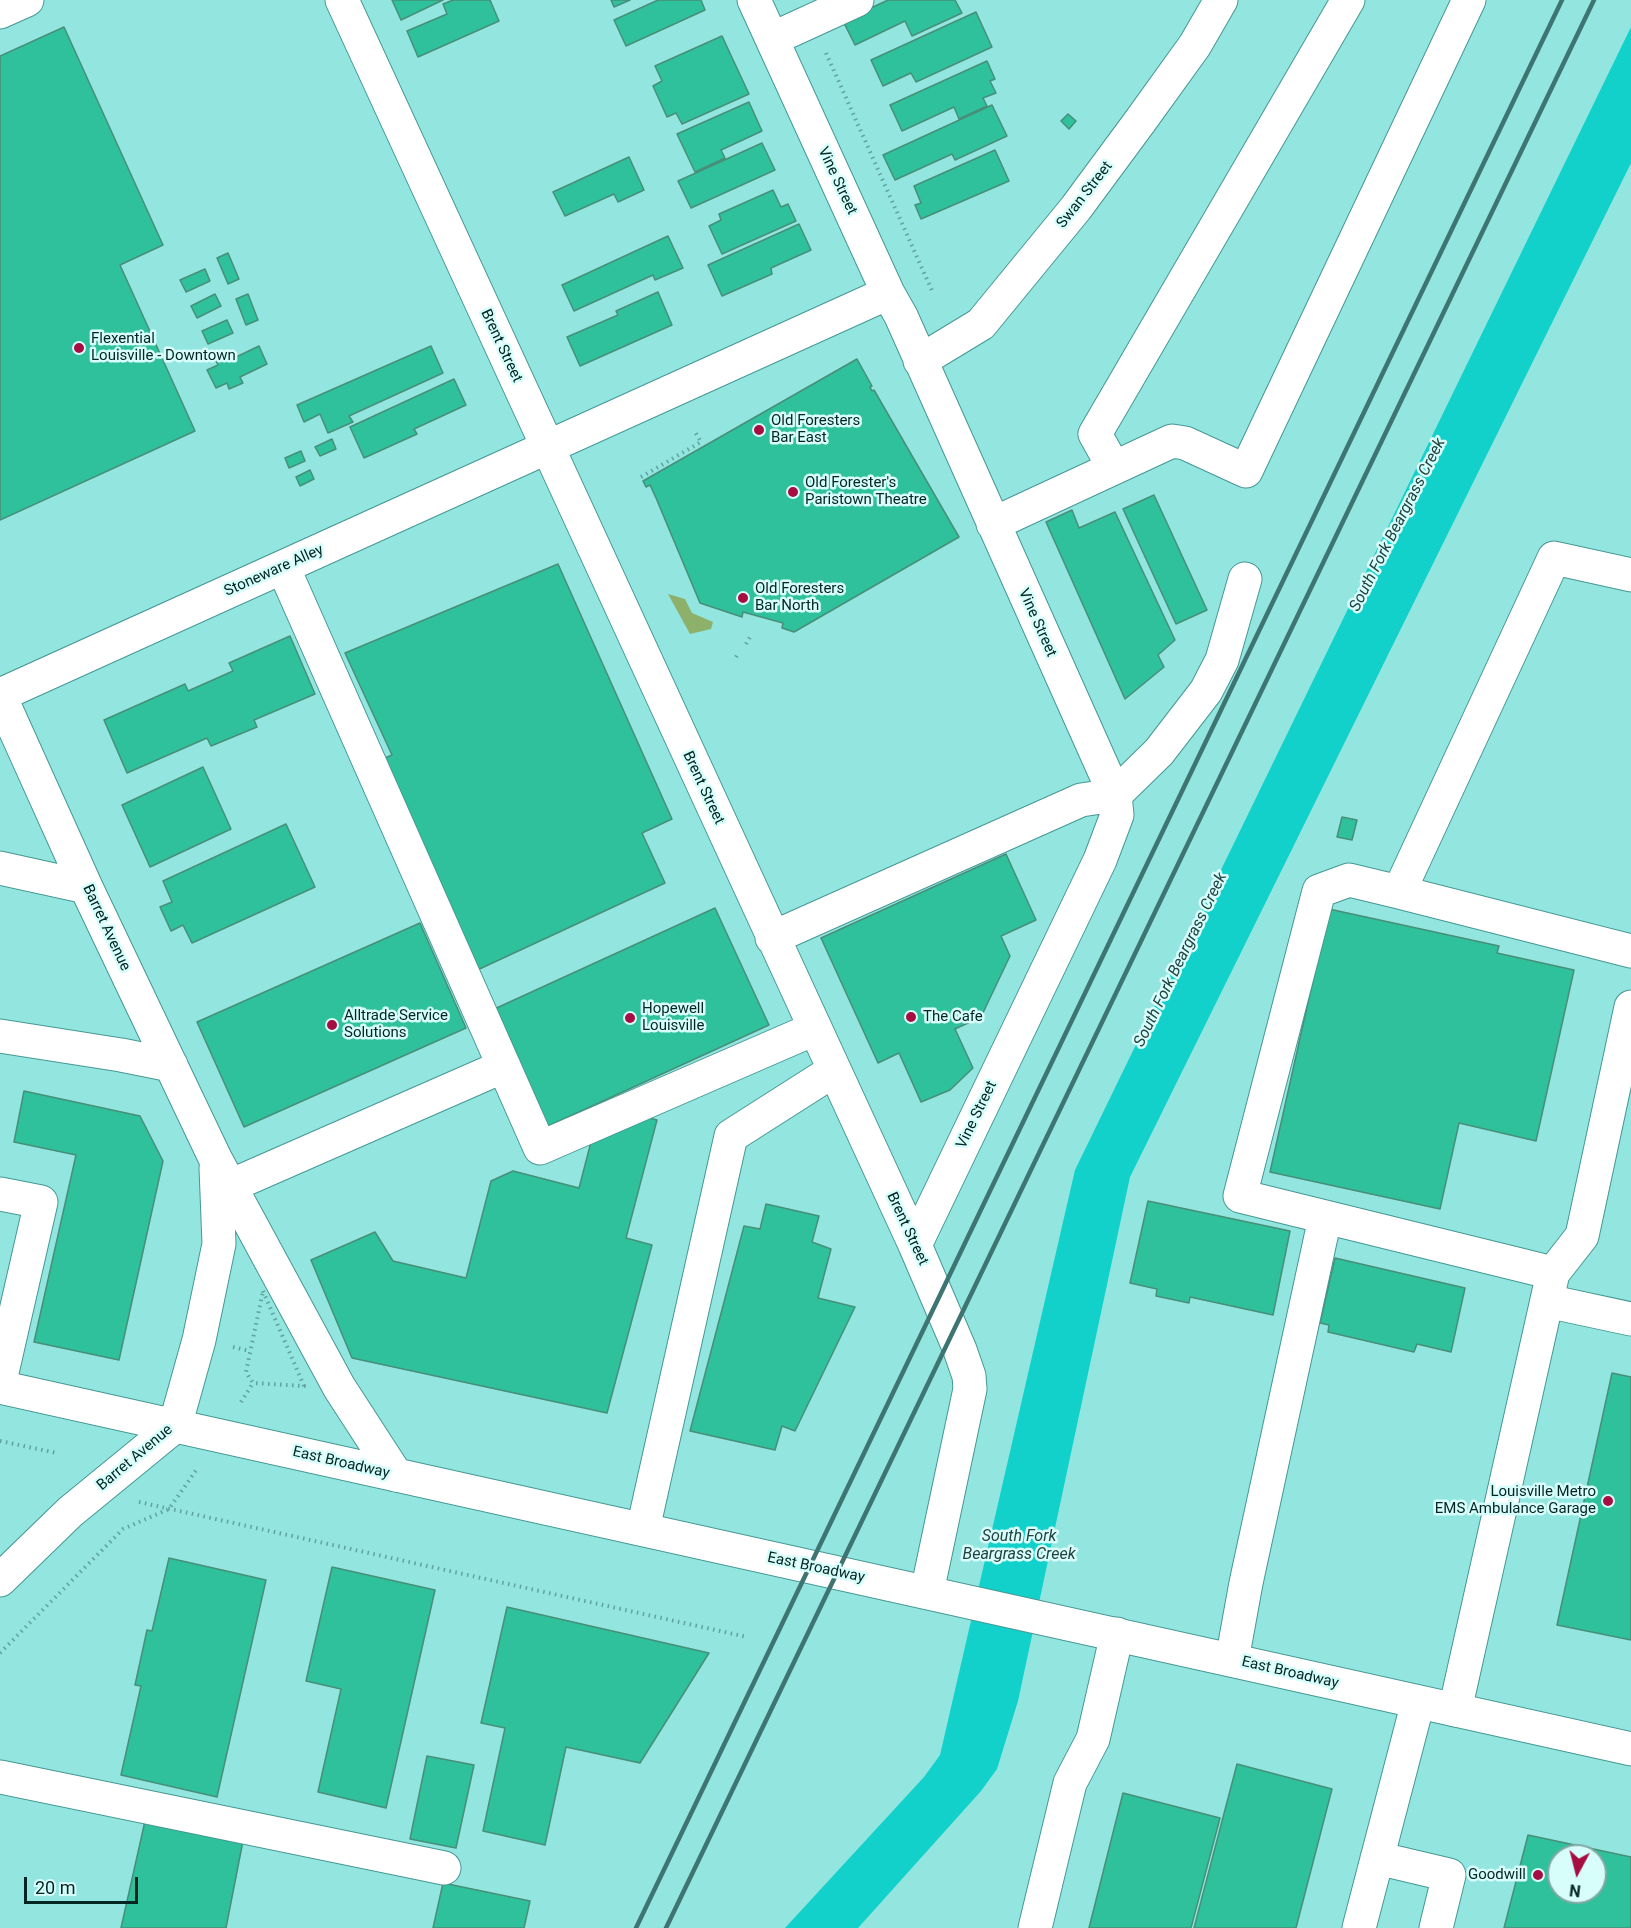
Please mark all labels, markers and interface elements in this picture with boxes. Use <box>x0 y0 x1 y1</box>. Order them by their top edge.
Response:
street label: Vine Street <box>813 144 861 218</box>
street label: Swan Street <box>1053 158 1117 232</box>
street label: Brent Street <box>476 307 526 385</box>
place label: Flexential Louisville - Downtown <box>91 330 236 365</box>
marker: Flexential Louisville - Downtown <box>72 341 86 355</box>
place label: Old Foresters Bar East <box>771 412 860 447</box>
marker: Old Foresters Bar East <box>752 423 766 437</box>
water label: South Fork Beargrass Creek <box>1346 435 1450 615</box>
place label: Old Forester's Paristown Theatre <box>805 474 927 509</box>
marker: Old Forester's Paristown Theatre <box>786 485 800 499</box>
street label: Stoneware Alley <box>222 541 326 601</box>
place label: Old Foresters Bar North <box>755 580 844 615</box>
street label: Vine Street <box>1014 586 1060 660</box>
marker: Old Foresters Bar North <box>736 591 750 605</box>
street label: Brent Street <box>678 749 728 827</box>
water label: South Fork Beargrass Creek <box>1130 870 1232 1050</box>
street label: Barret Avenue <box>78 882 134 974</box>
place label: Hopewell Louisville <box>642 1000 704 1035</box>
place label: Alltrade Service Solutions <box>344 1007 448 1042</box>
place label: The Cafe <box>923 1008 983 1026</box>
marker: The Cafe <box>904 1010 918 1024</box>
marker: Hopewell Louisville <box>623 1011 637 1025</box>
marker: Alltrade Service Solutions <box>325 1018 339 1032</box>
street label: Vine Street <box>953 1078 1001 1152</box>
street label: Brent Street <box>882 1190 932 1268</box>
street label: Barret Avenue <box>94 1421 176 1495</box>
street label: East Broadway <box>291 1443 391 1483</box>
place label: Louisville Metro EMS Ambulance Garage <box>1435 1483 1596 1518</box>
marker: Louisville Metro EMS Ambulance Garage <box>1601 1494 1615 1508</box>
water label: South Fork Beargrass Creek <box>962 1527 1076 1565</box>
street label: East Broadway <box>766 1549 866 1587</box>
street label: East Broadway <box>1240 1653 1340 1693</box>
north arrow <box>1547 1844 1607 1904</box>
scale bar <box>27 1865 141 1903</box>
place label: Goodwill <box>1468 1866 1526 1884</box>
marker: Goodwill <box>1531 1868 1545 1882</box>
text: 20 m <box>35 1877 75 1898</box>
text: N <box>1568 1880 1582 1900</box>

